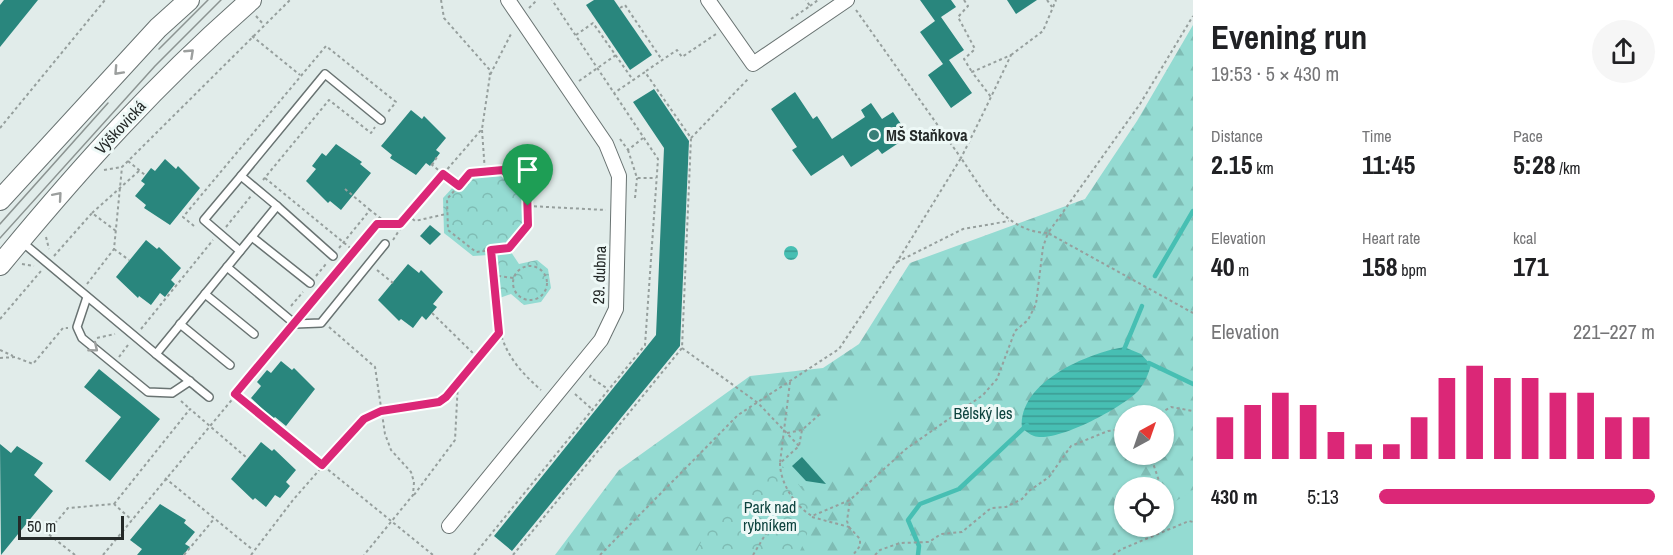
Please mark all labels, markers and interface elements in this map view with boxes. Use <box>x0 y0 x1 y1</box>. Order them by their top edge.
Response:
text: Evening run <box>1211 15 1367 59</box>
button: share <box>1592 20 1655 83</box>
one-way arrow <box>183 49 194 60</box>
text: 19:53 · 5 × 430 m <box>1211 60 1339 87</box>
one-way arrow <box>114 64 125 75</box>
street label: Výškovická <box>89 95 151 159</box>
place label: MŠ Staňkova <box>886 124 968 146</box>
text: Distance <box>1211 125 1263 147</box>
text: Time <box>1362 125 1392 147</box>
text: Pace <box>1513 125 1543 147</box>
marker: MŠ Staňkova <box>867 128 881 142</box>
pin <box>502 144 553 206</box>
text: 2.15 <box>1211 147 1253 182</box>
text: 11:45 <box>1362 147 1415 182</box>
text: 5:28 <box>1513 147 1556 182</box>
icon: arrive <box>511 153 544 186</box>
text: km <box>1253 157 1274 179</box>
text: /km <box>1556 157 1580 179</box>
one-way arrow <box>51 193 62 203</box>
text: Elevation <box>1211 227 1266 249</box>
text: Heart rate <box>1362 227 1420 249</box>
text: kcal <box>1513 227 1536 249</box>
street label: 29. dubna <box>587 245 611 305</box>
text: 40 <box>1211 249 1235 284</box>
text: 158 <box>1362 249 1398 284</box>
text: 171 <box>1513 249 1549 284</box>
text: m <box>1235 259 1249 281</box>
text: bpm <box>1398 259 1427 281</box>
text: Elevation <box>1211 318 1279 345</box>
text: 221–227 m <box>1573 318 1655 345</box>
one-way arrow <box>87 340 98 351</box>
park label: Bělský les <box>953 402 1013 424</box>
north arrow <box>1114 405 1174 465</box>
map controls <box>1114 405 1174 537</box>
button: locate <box>1114 477 1174 537</box>
text: 430 m <box>1211 483 1258 510</box>
text: 5:13 <box>1307 483 1339 510</box>
park label: Park nad rybníkem <box>743 496 797 536</box>
scale bar <box>18 513 124 540</box>
text: 50 m <box>27 515 56 537</box>

